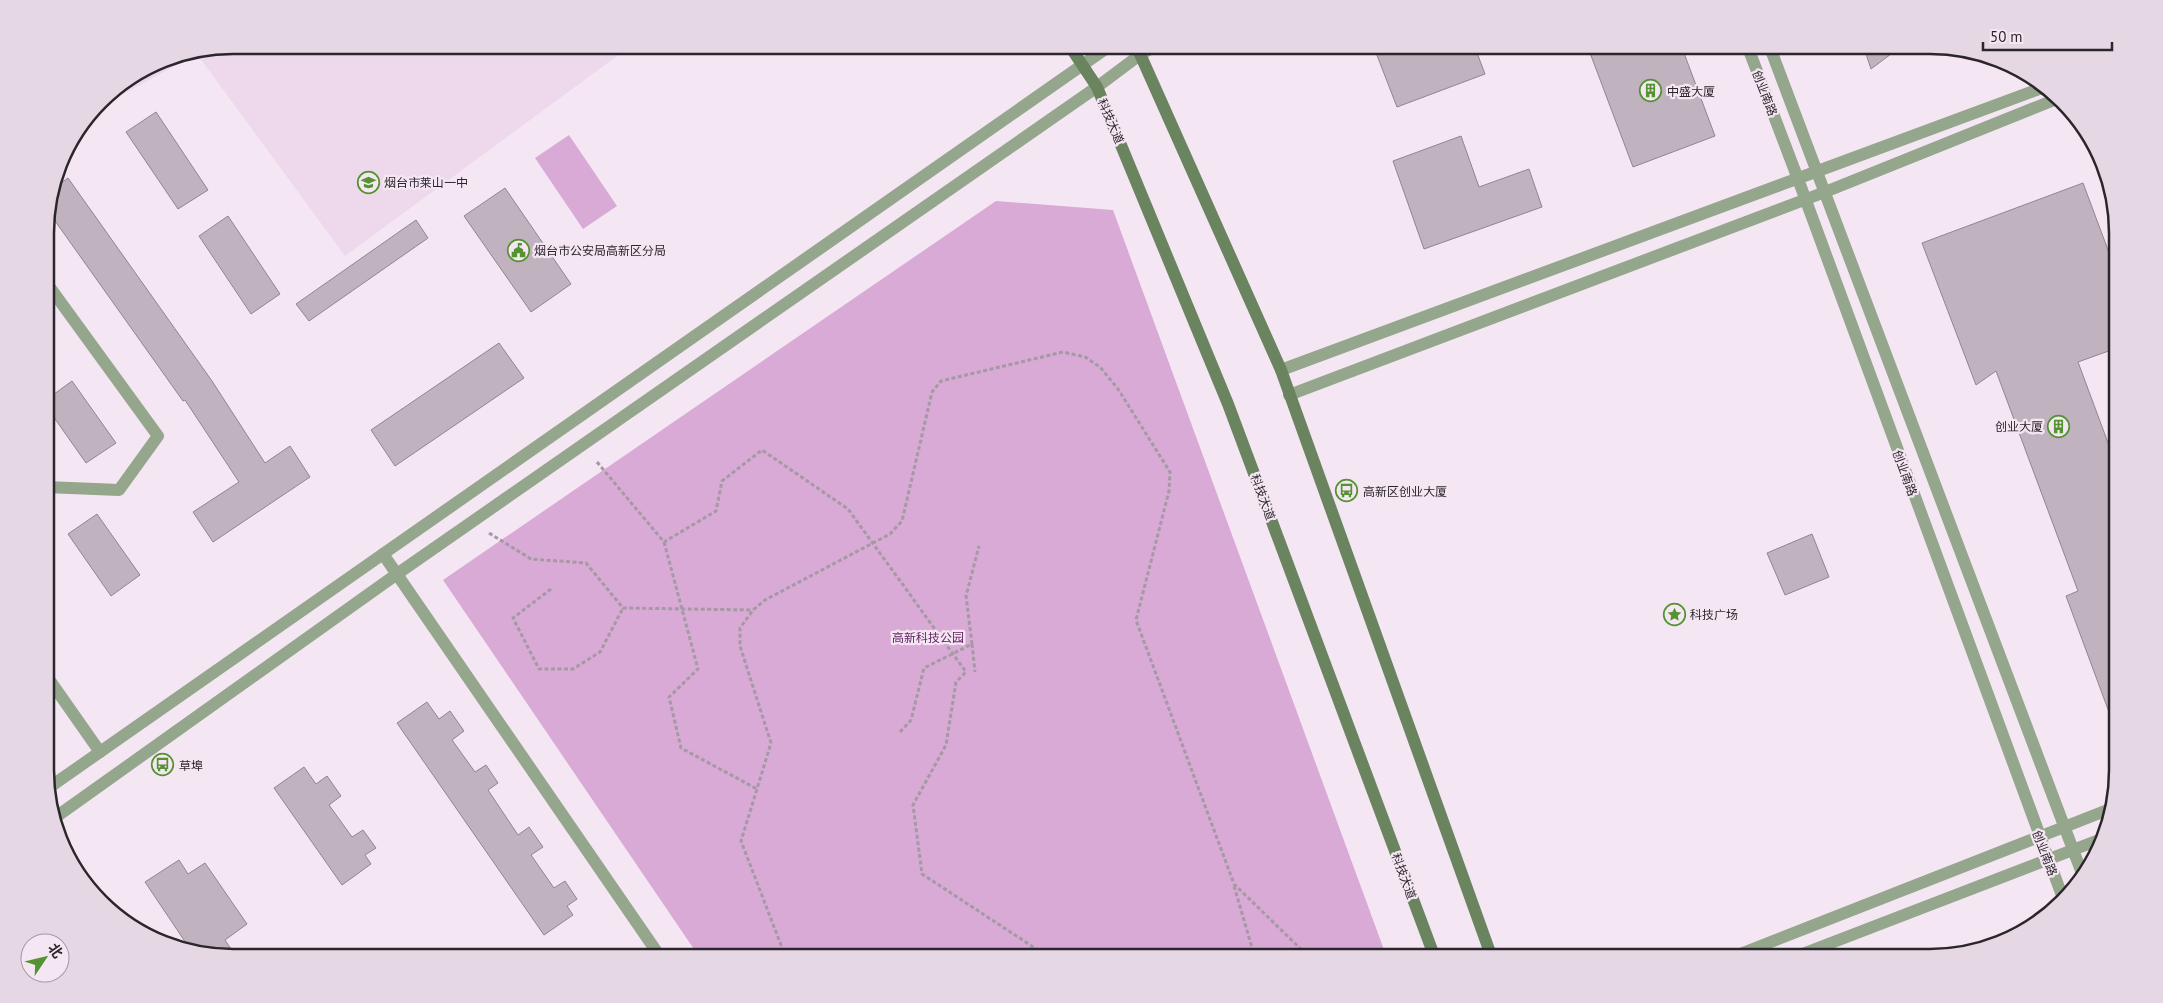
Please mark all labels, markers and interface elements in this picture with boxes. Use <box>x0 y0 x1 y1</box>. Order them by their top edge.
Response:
scale bar <box>1983 20 2112 52</box>
text: 50 m <box>1990 27 2023 46</box>
street label: 创业南路 <box>1749 68 1781 118</box>
building icon: 中盛大厦 <box>1639 79 1663 103</box>
place label: 中盛大厦 <box>1667 84 1715 99</box>
street label: 科技大道 <box>1095 96 1127 146</box>
school or university icon: 烟台市莱山一中 <box>356 170 380 194</box>
place label: 烟台市莱山一中 <box>384 175 468 190</box>
public building icon: 烟台市公安局高新区分局 <box>506 238 530 262</box>
place label: 烟台市公安局高新区分局 <box>534 243 666 258</box>
building icon: 创业大厦 <box>2047 414 2071 438</box>
place label: 创业大厦 <box>1995 419 2043 434</box>
street label: 创业南路 <box>1890 448 1920 498</box>
street label: 科技大道 <box>1248 472 1278 522</box>
bus stop icon: 高新区创业大厦 <box>1335 479 1359 503</box>
place label: 高新区创业大厦 <box>1363 484 1447 499</box>
place icon: 科技广场 <box>1662 602 1686 626</box>
place label: 科技广场 <box>1690 607 1738 622</box>
park label: 高新科技公园 <box>892 630 964 645</box>
bus stop icon: 草埠 <box>151 753 175 777</box>
place label: 草埠 <box>179 758 203 773</box>
street label: 创业南路 <box>2029 828 2061 878</box>
street label: 科技大道 <box>1389 851 1419 901</box>
north arrow <box>20 933 70 983</box>
text: 北 <box>44 940 67 961</box>

